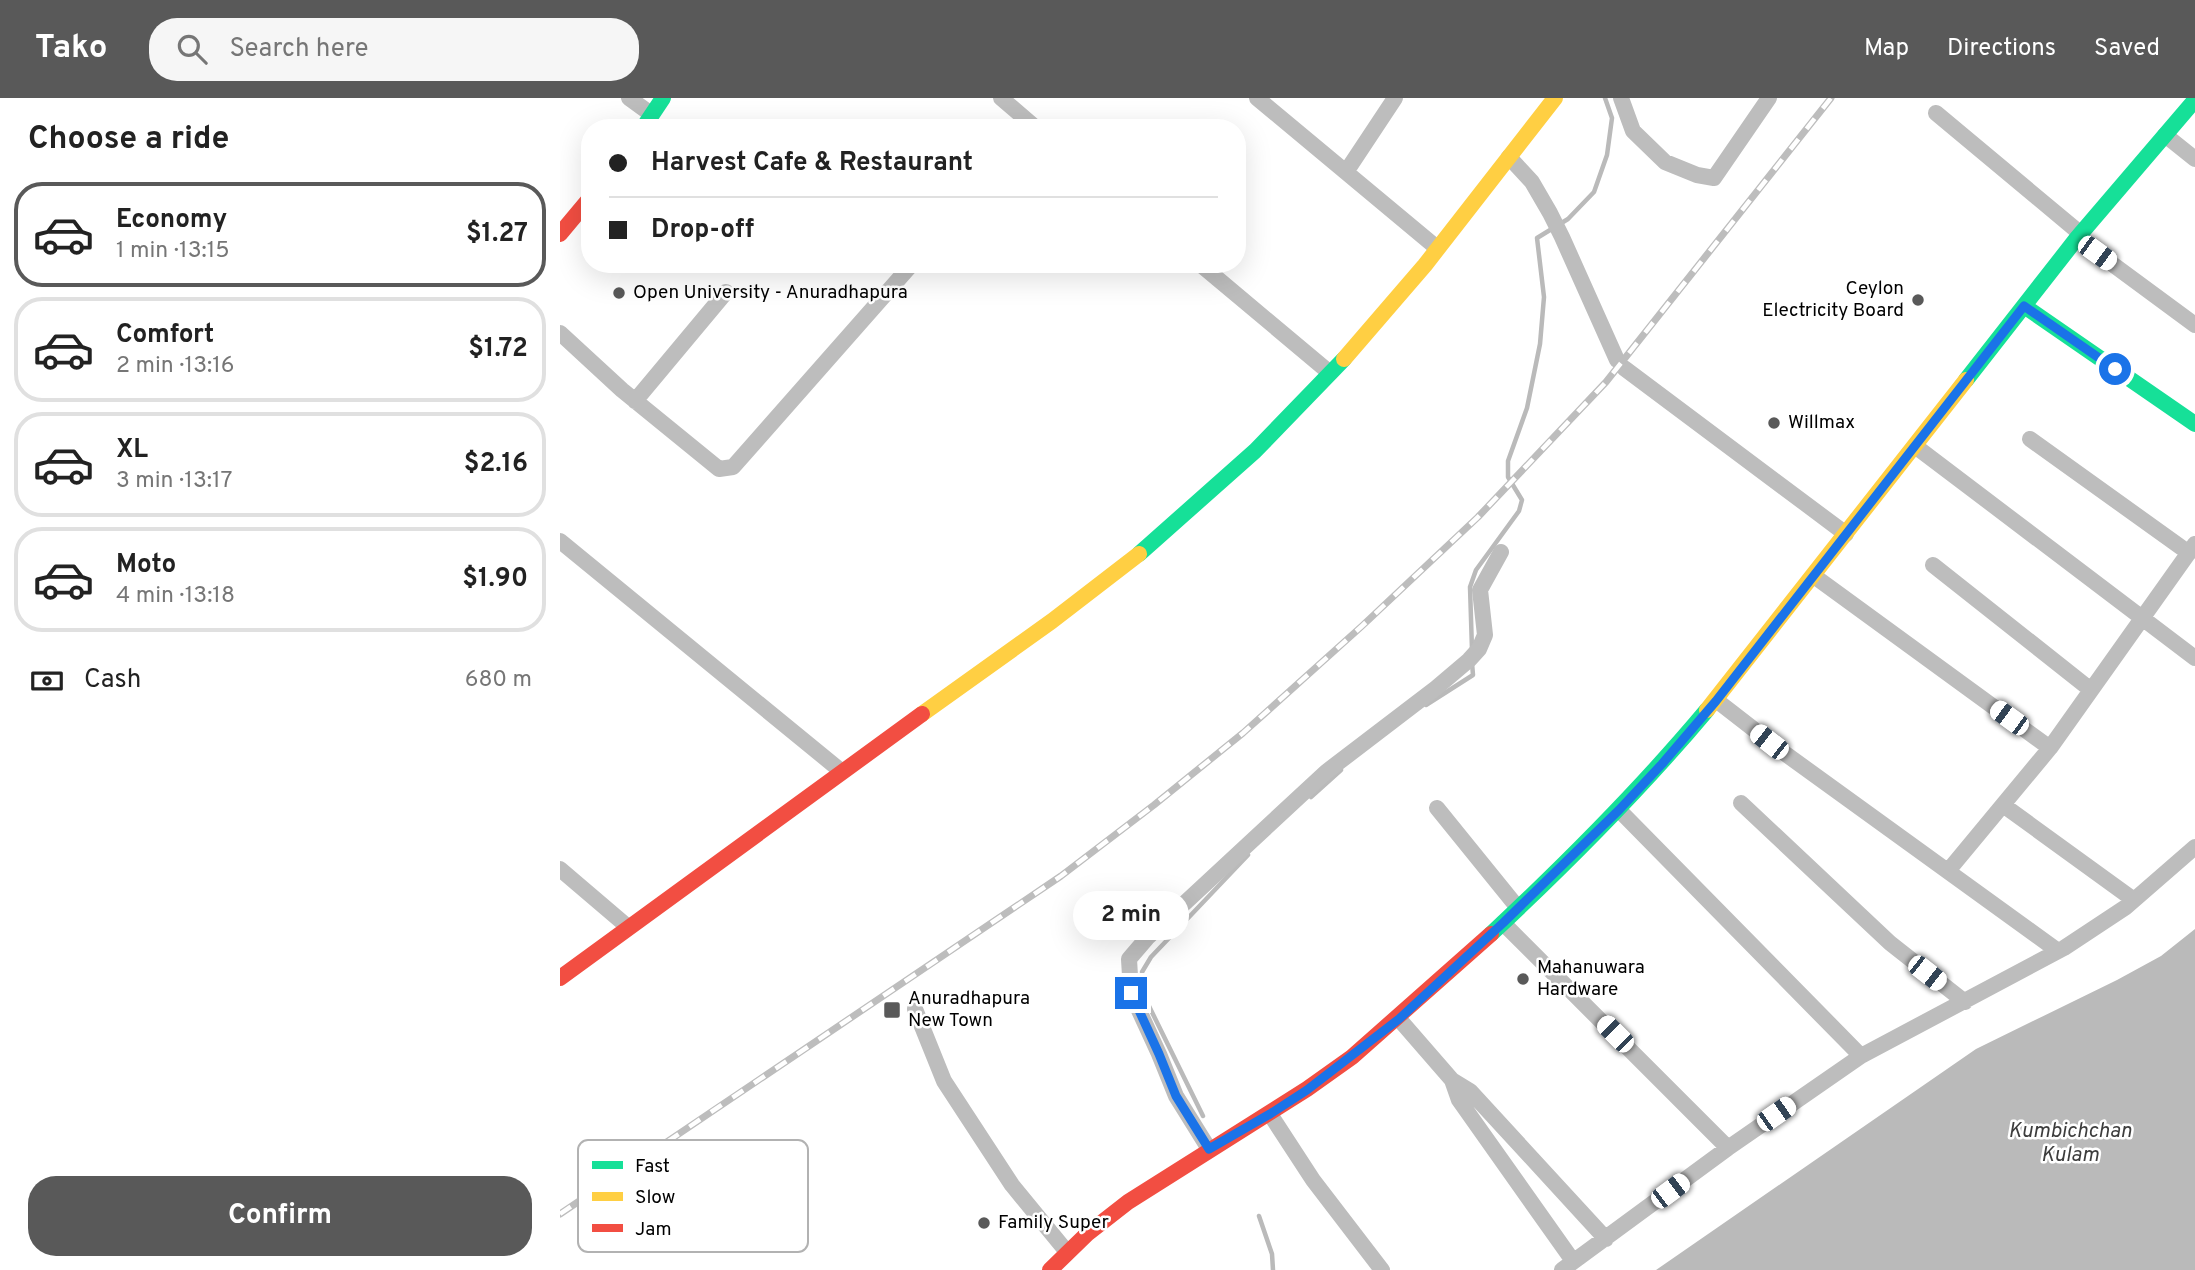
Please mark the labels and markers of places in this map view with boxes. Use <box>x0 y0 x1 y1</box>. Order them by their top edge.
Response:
place label: Ceylon Electricity Board <box>1762 277 1904 323</box>
place label: Open University - Anuradhapura <box>633 281 908 305</box>
marker: Open University - Anuradhapura <box>611 285 627 301</box>
marker: Ceylon Electricity Board <box>1910 292 1926 308</box>
place label: Willmax <box>1788 411 1855 435</box>
marker: Willmax <box>1766 415 1782 431</box>
place label: Mahanuwara Hardware <box>1537 956 1645 1002</box>
marker: Mahanuwara Hardware <box>1515 971 1531 987</box>
place label: Anuradhapura New Town <box>908 987 1030 1033</box>
marker: Anuradhapura New Town <box>882 1000 902 1020</box>
place label: Family Super <box>998 1211 1109 1235</box>
marker: Family Super <box>976 1215 992 1231</box>

